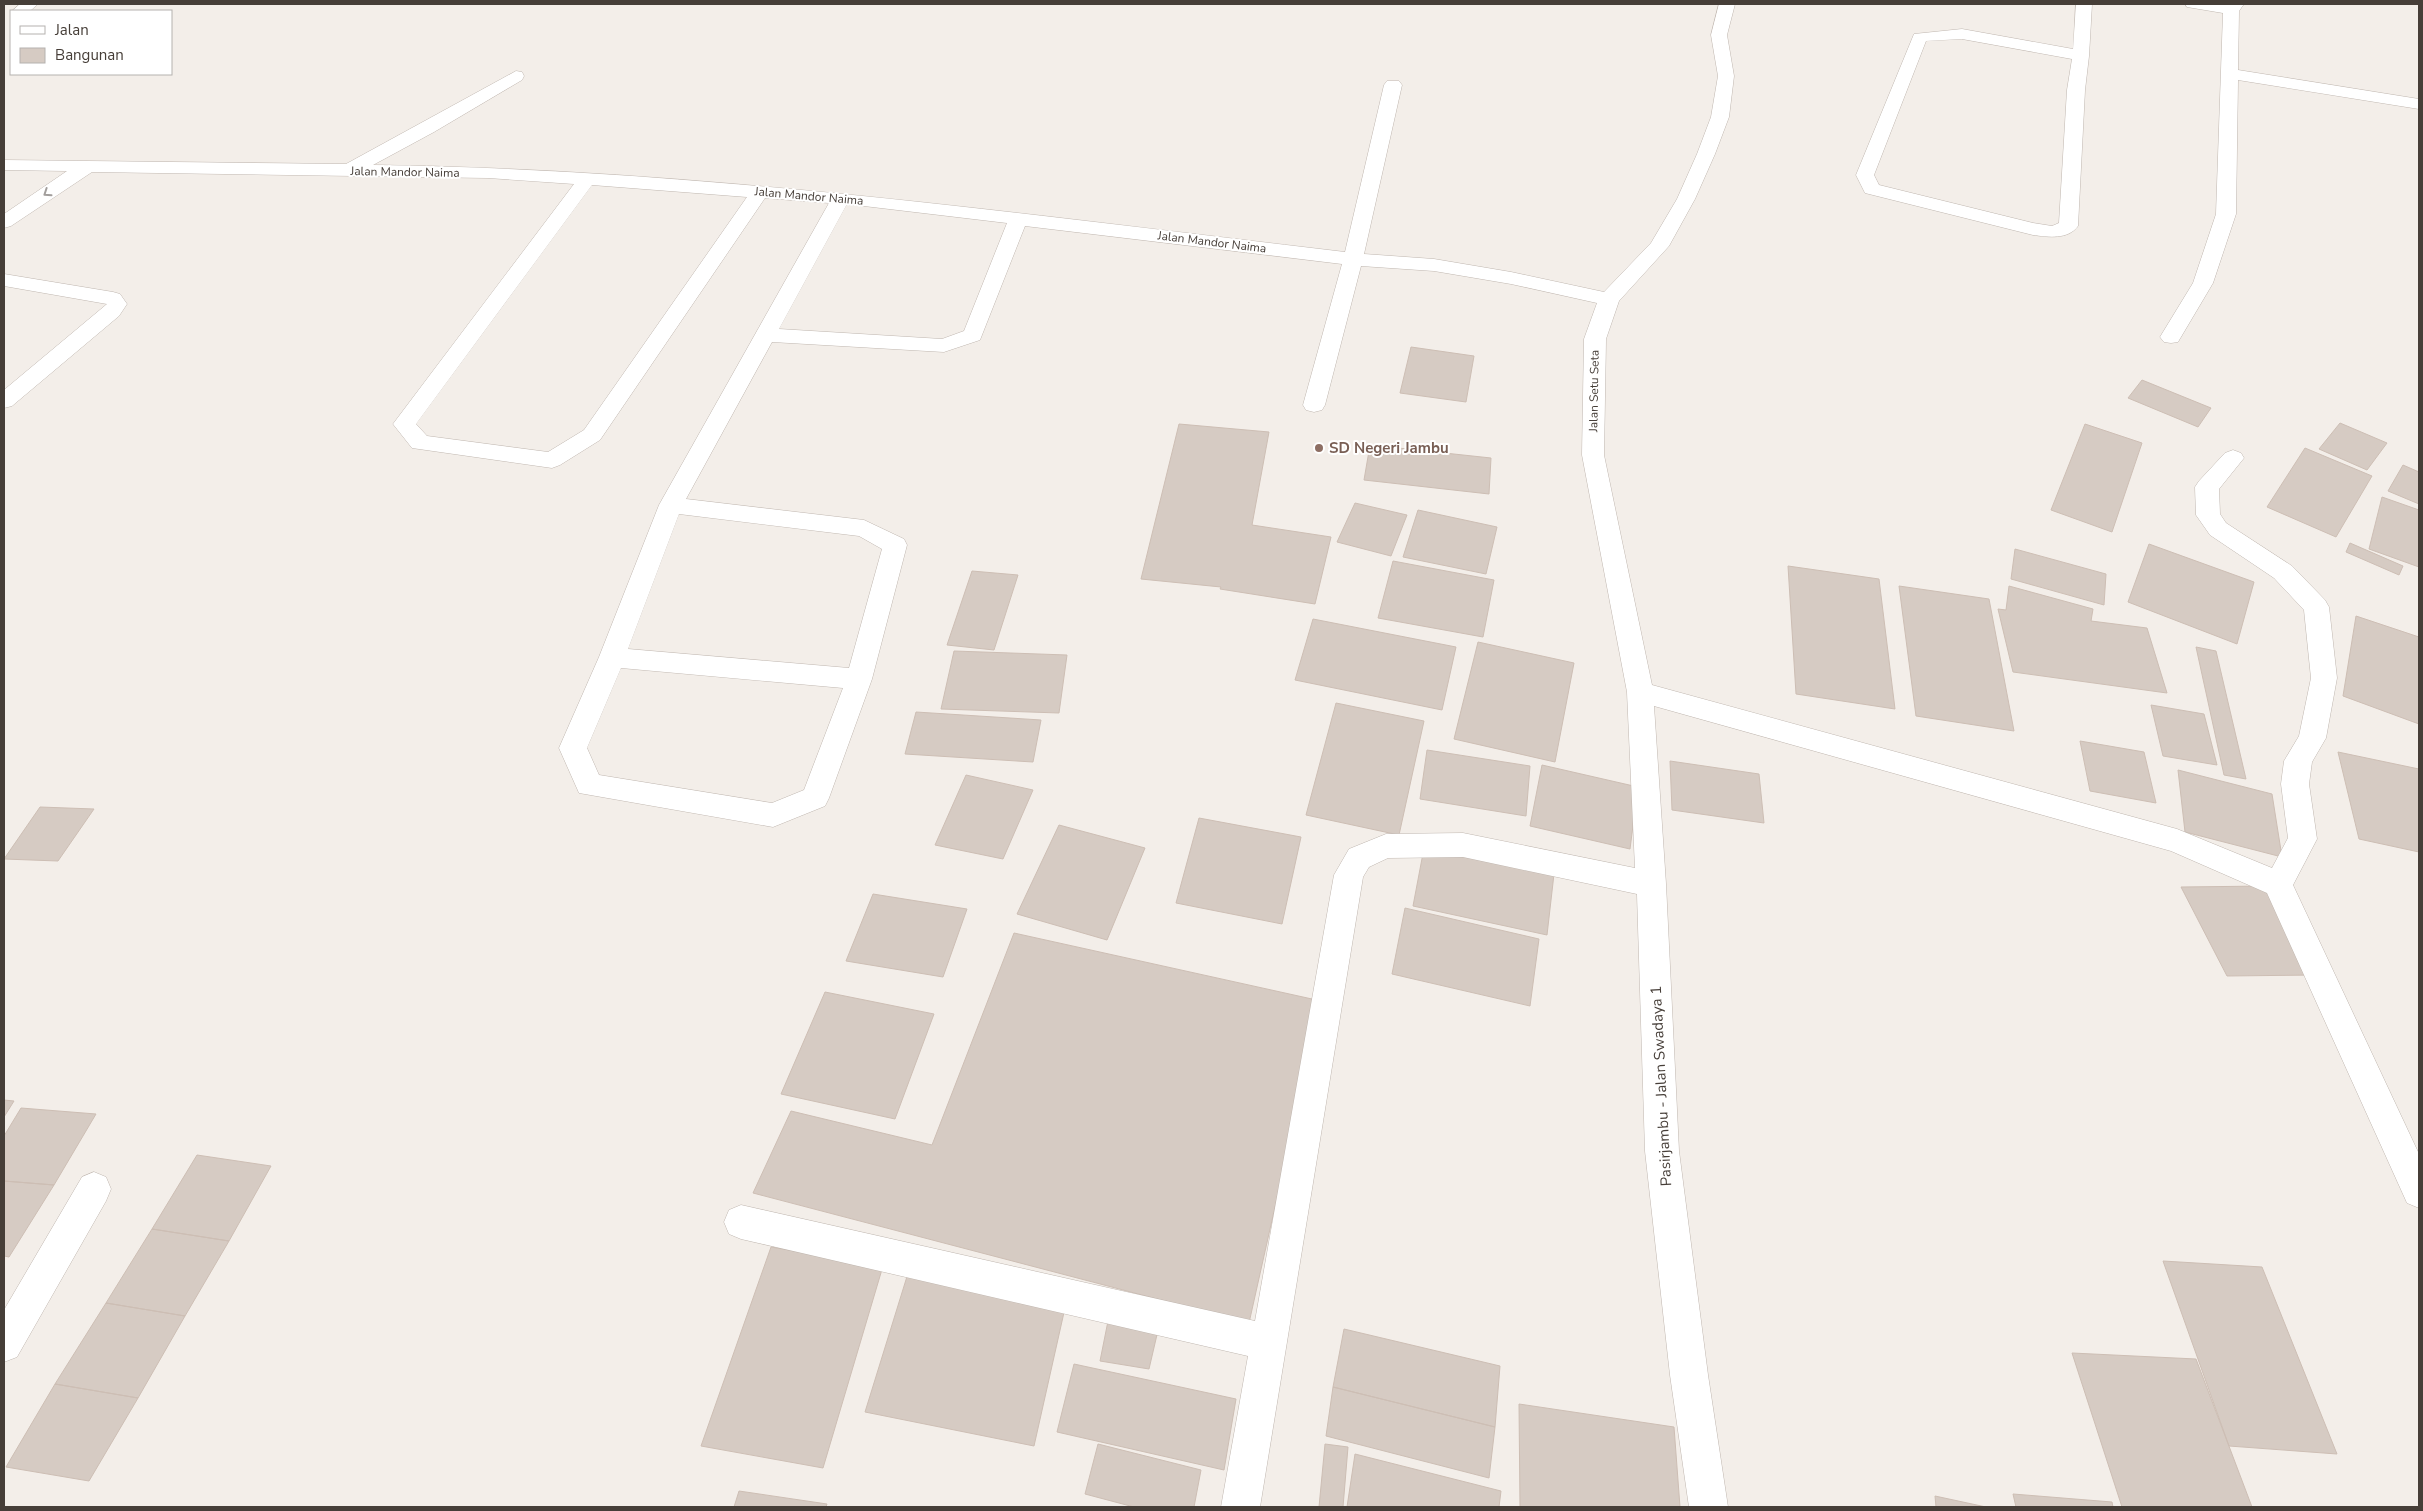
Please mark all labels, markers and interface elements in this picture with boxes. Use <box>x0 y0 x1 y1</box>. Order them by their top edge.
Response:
legend <box>10 10 172 75</box>
text: Jalan <box>54 20 89 40</box>
text: Bangunan <box>55 45 124 65</box>
street label: Jalan Mandor Naima <box>349 163 460 181</box>
street label: Jalan Mandor Naima <box>753 183 864 209</box>
one-way arrow <box>44 187 53 197</box>
street label: Jalan Mandor Naima <box>1156 227 1267 257</box>
street label: Jalan Setu Seta <box>1585 350 1603 433</box>
place label: SD Negeri Jambu <box>1329 438 1449 458</box>
marker: SD Negeri Jambu <box>1313 442 1325 454</box>
street label: Pasirjambu - Jalan Swadaya 1 <box>1646 985 1676 1187</box>

